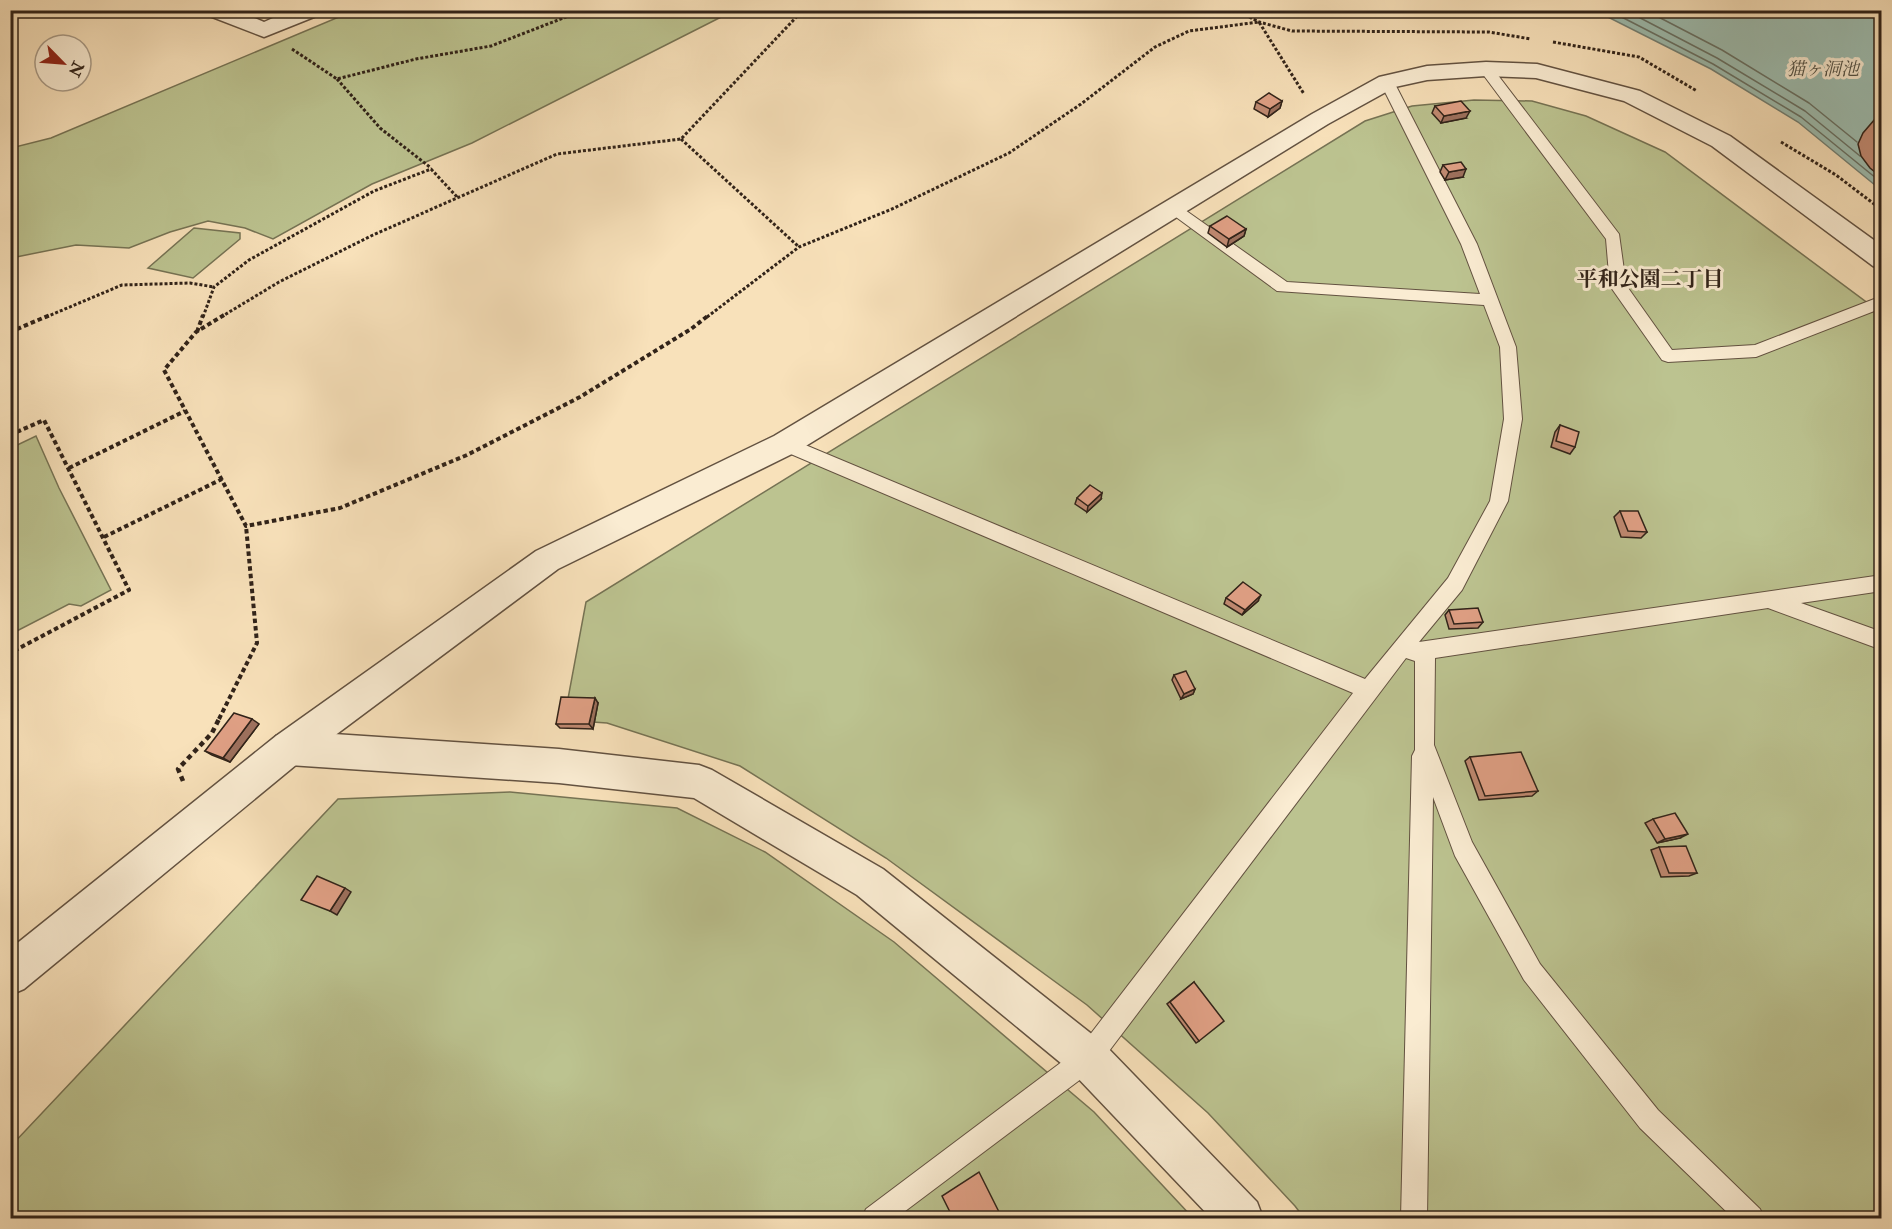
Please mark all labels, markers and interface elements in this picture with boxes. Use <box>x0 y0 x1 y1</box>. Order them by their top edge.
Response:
north arrow <box>33 33 93 93</box>
text: N <box>63 57 88 80</box>
water label: 猫ヶ洞池 <box>1787 58 1861 81</box>
district label: 平和公園二丁目 <box>1577 266 1724 293</box>

